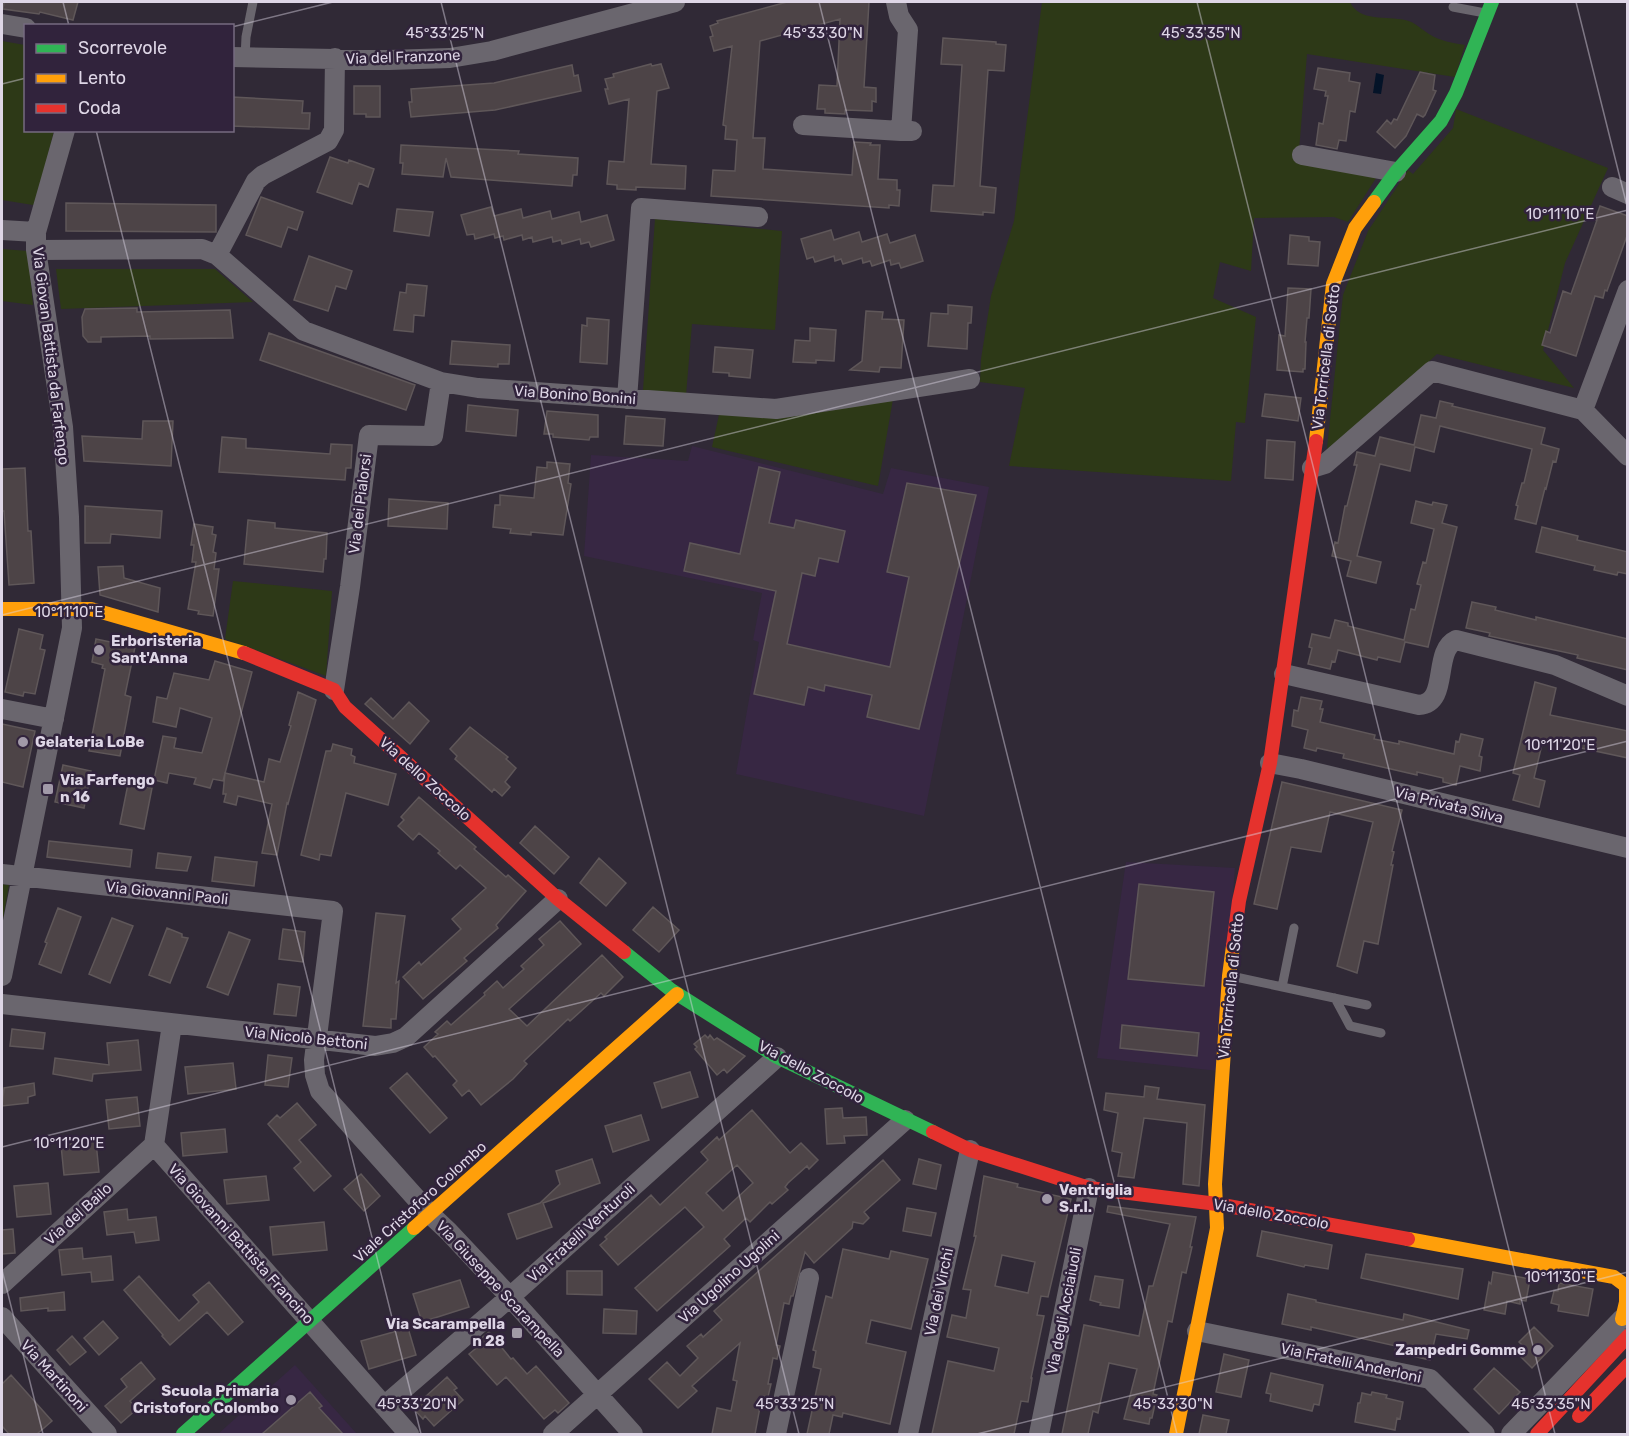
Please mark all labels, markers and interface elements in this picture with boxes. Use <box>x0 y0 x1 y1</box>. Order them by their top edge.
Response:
legend <box>24 24 234 132</box>
text: 45°33'25"N <box>405 24 485 42</box>
text: 45°33'30"N <box>783 24 863 42</box>
text: 45°33'35"N <box>1161 24 1241 42</box>
text: Scorrevole <box>78 37 167 59</box>
street label: Via del Franzone <box>345 46 461 68</box>
text: Lento <box>78 67 126 89</box>
text: Coda <box>78 97 121 119</box>
text: 10°11'10"E <box>1526 205 1594 223</box>
street label: Via Giovan Battista da Farfengo <box>29 246 73 466</box>
street label: Via Torricella di Sotto <box>1308 283 1344 431</box>
street label: Via Bonino Bonini <box>513 382 637 408</box>
street label: Via dei Pialorsi <box>345 453 375 555</box>
text: 10°11'10"E <box>35 603 103 621</box>
place label: Erboristeria Sant'Anna <box>111 632 201 667</box>
marker: Erboristeria Sant'Anna <box>92 643 106 657</box>
place label: Gelateria LoBe <box>35 733 144 751</box>
street label: Via dello Zoccolo <box>375 733 475 825</box>
marker: Gelateria LoBe <box>16 735 30 749</box>
text: 10°11'20"E <box>1525 736 1595 754</box>
place label: Via Farfengo n 16 <box>60 771 155 806</box>
marker: Via Farfengo n 16 <box>41 782 55 796</box>
street label: Via Privata Silva <box>1393 783 1505 827</box>
street label: Via Giovanni Paoli <box>105 878 229 908</box>
street label: Via Torricella di Sotto <box>1214 912 1248 1060</box>
street label: Via Nicolò Bettoni <box>244 1023 368 1053</box>
street label: Via dello Zoccolo <box>755 1037 867 1107</box>
text: 10°11'20"E <box>34 1134 104 1152</box>
street label: Viale Cristoforo Colombo <box>350 1138 490 1266</box>
street label: Via Giovanni Battista Francino <box>164 1160 318 1328</box>
street label: Via del Bailo <box>41 1179 115 1249</box>
street label: Via Fratelli Venturoli <box>523 1180 639 1286</box>
place label: Ventriglia S.r.l. <box>1059 1181 1132 1216</box>
marker: Ventriglia S.r.l. <box>1040 1192 1054 1206</box>
street label: Via dello Zoccolo <box>1212 1195 1330 1233</box>
street label: Via Giuseppe Scarampella <box>432 1217 568 1361</box>
street label: Via Ugolino Ugolini <box>675 1227 783 1327</box>
street label: Via dei Virchi <box>921 1246 957 1338</box>
street label: Via degli Acciaiuoli <box>1043 1246 1085 1376</box>
text: 10°11'30"E <box>1524 1268 1596 1286</box>
place label: Via Scarampella n 28 <box>386 1315 505 1350</box>
marker: Via Scarampella n 28 <box>510 1326 524 1340</box>
street label: Via Martinoni <box>17 1336 91 1416</box>
street label: Via Fratelli Anderloni <box>1279 1339 1423 1387</box>
place label: Zampedri Gomme <box>1395 1341 1526 1359</box>
marker: Zampedri Gomme <box>1531 1343 1545 1357</box>
place label: Scuola Primaria Cristoforo Colombo <box>133 1382 279 1417</box>
marker: Scuola Primaria Cristoforo Colombo <box>284 1393 298 1407</box>
text: 45°33'20"N <box>377 1395 457 1413</box>
text: 45°33'25"N <box>755 1395 835 1413</box>
text: 45°33'30"N <box>1133 1395 1213 1413</box>
text: 45°33'35"N <box>1511 1395 1591 1413</box>

